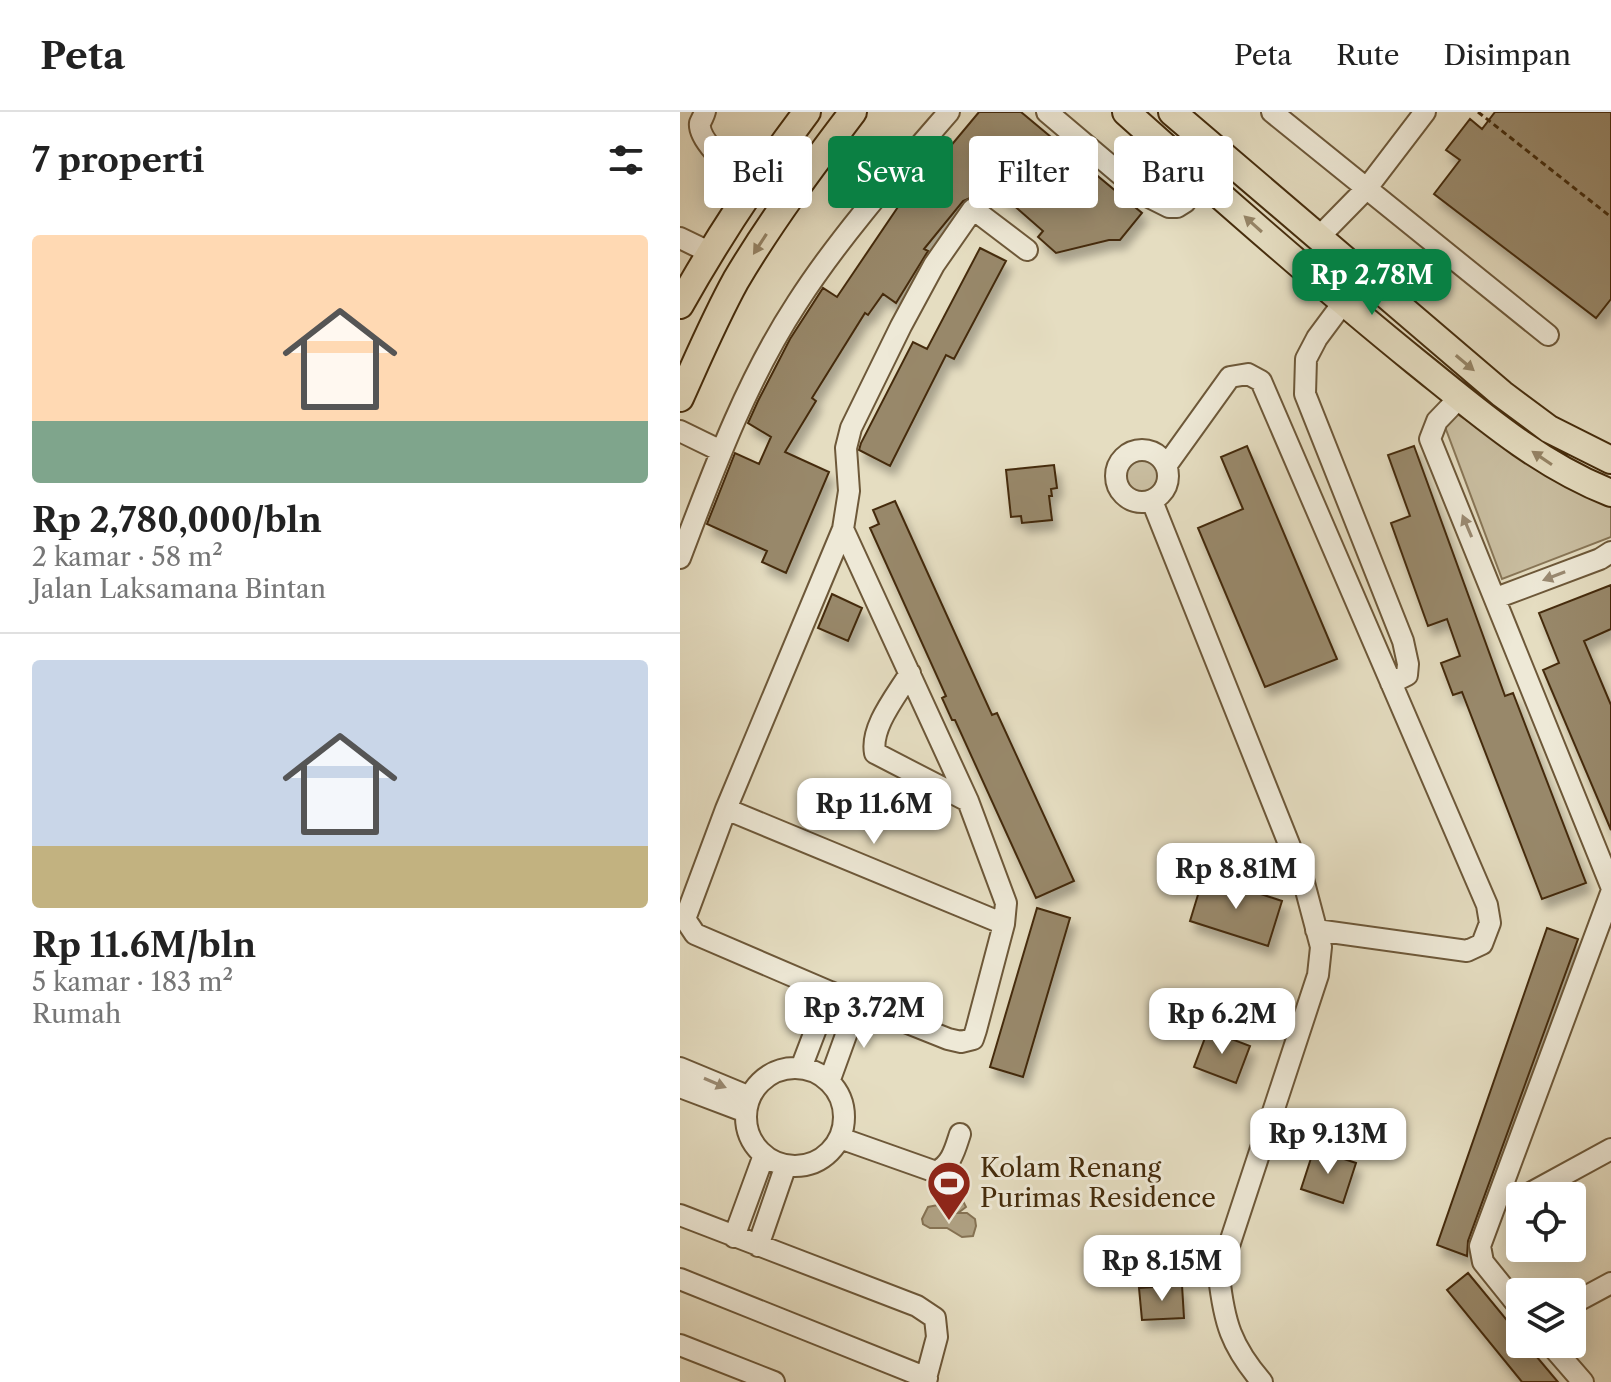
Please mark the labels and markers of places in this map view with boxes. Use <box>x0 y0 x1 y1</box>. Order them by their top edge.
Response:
pin: Rp 2.78M <box>1289 249 1455 317</box>
pin: Rp 11.6M <box>791 778 957 846</box>
pin: Rp 8.81M <box>1153 843 1319 911</box>
pin: Rp 3.72M <box>781 982 947 1050</box>
pin: Rp 6.2M <box>1148 988 1296 1056</box>
pin: Rp 9.13M <box>1245 1108 1411 1176</box>
place label: Kolam Renang Purimas Residence <box>980 1152 1216 1214</box>
sports icon: Kolam Renang Purimas Residence <box>925 1159 973 1222</box>
pin: Rp 8.15M <box>1079 1235 1245 1303</box>

